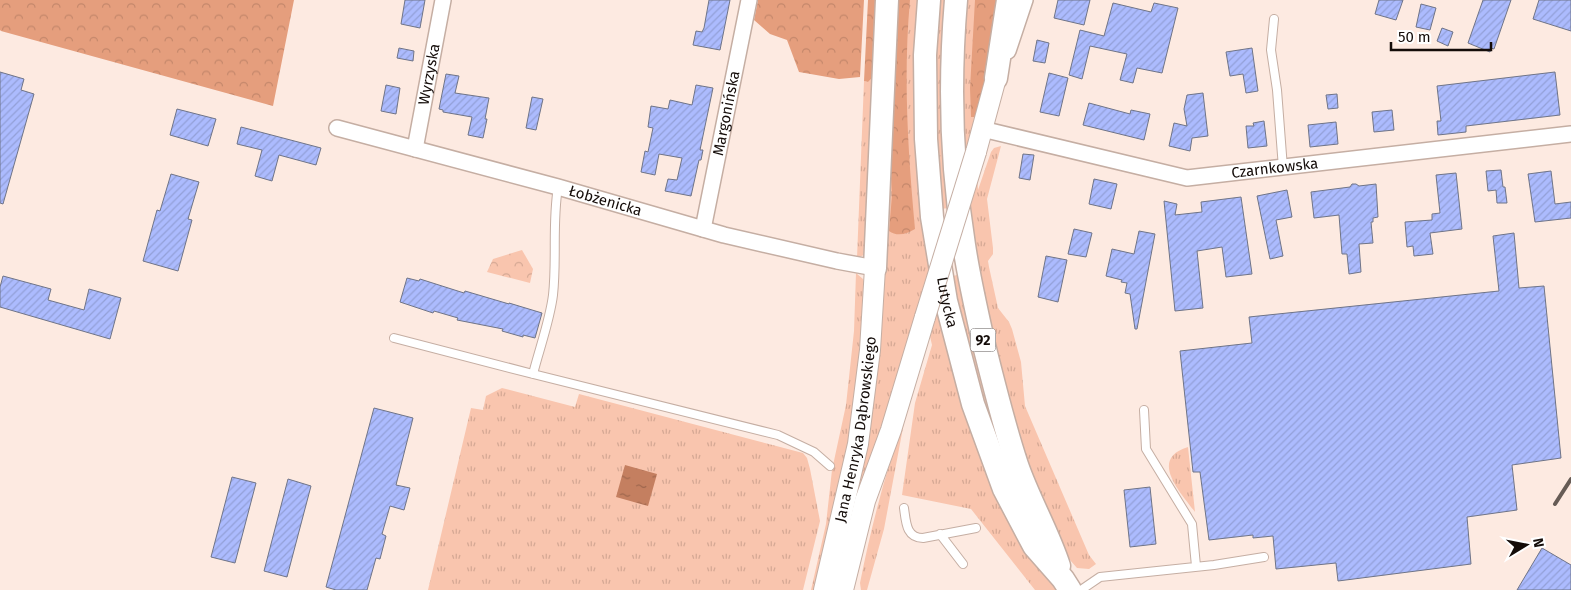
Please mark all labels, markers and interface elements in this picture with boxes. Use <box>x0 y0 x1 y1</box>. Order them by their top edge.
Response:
scale bar <box>1391 20 1491 52</box>
text: 50 m <box>1398 28 1431 46</box>
street label: Wyrzyska <box>414 42 444 106</box>
street label: Margonińska <box>709 69 744 157</box>
street label: Czarnkowska <box>1230 154 1319 182</box>
street label: Łobżenicka <box>567 182 644 220</box>
street label: Lutycka <box>933 276 962 330</box>
road number: 92 <box>970 328 996 352</box>
street label: Jana Henryka Dąbrowskiego <box>831 336 880 524</box>
north arrow <box>1501 520 1551 570</box>
text: N <box>1529 537 1547 549</box>

